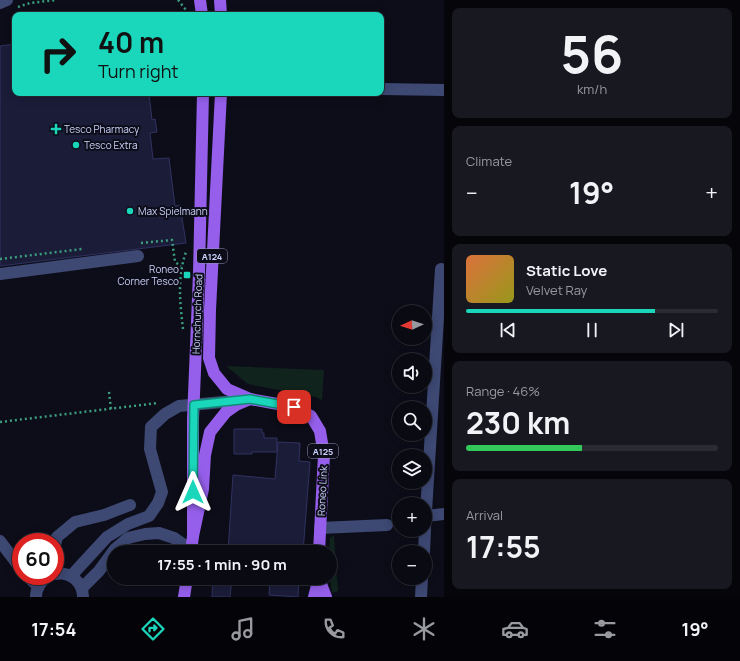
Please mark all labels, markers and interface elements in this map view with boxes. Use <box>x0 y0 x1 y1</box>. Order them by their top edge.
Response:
text: 56 <box>561 18 623 89</box>
text: 40 m <box>98 23 164 61</box>
icon: right <box>32 28 84 80</box>
text: Turn right <box>98 59 179 83</box>
text: km/h <box>577 80 607 98</box>
place label: Tesco Pharmacy <box>64 122 140 136</box>
marker: Tesco Pharmacy <box>51 124 61 134</box>
place label: Tesco Extra <box>84 138 138 152</box>
marker: Tesco Extra <box>71 140 81 150</box>
text: Climate <box>466 152 512 170</box>
text: 19° <box>569 172 614 213</box>
text: − <box>466 178 478 208</box>
text: + <box>705 178 718 208</box>
place label: Max Spielmann <box>138 204 208 218</box>
marker: Max Spielmann <box>125 206 135 216</box>
road number: A124 <box>197 249 227 263</box>
text: Static Love <box>526 260 607 281</box>
place label: Roneo Corner Tesco <box>117 262 179 288</box>
marker: Roneo Corner Tesco <box>182 270 192 280</box>
street label: Hornchurch Road <box>189 274 205 354</box>
text: Velvet Ray <box>526 281 587 299</box>
north arrow <box>392 305 432 345</box>
map controls <box>392 305 432 585</box>
icon: previous <box>497 319 519 341</box>
icon: pause <box>581 319 603 341</box>
icon: next <box>665 319 687 341</box>
button: sound <box>392 353 432 393</box>
text: Range · 46% <box>466 382 540 400</box>
pin <box>277 390 311 424</box>
icon: arrive <box>283 396 305 418</box>
button: search <box>392 401 432 441</box>
text: 230 km <box>466 402 570 443</box>
road number: A125 <box>308 444 338 458</box>
button: layers <box>392 449 432 489</box>
street label: Roneo Link <box>314 465 330 516</box>
position arrow <box>172 471 214 513</box>
button: + <box>392 497 432 537</box>
text: Arrival <box>466 506 503 524</box>
text: 17:55 <box>466 526 541 567</box>
speed limit sign: 60 <box>12 533 64 585</box>
button: − <box>392 545 432 585</box>
text: 17:55 · 1 min · 90 m <box>157 554 287 575</box>
icon: directions <box>139 615 167 643</box>
icon: music <box>229 615 257 643</box>
icon: phone <box>320 615 348 643</box>
icon: climate <box>410 615 438 643</box>
icon: car <box>501 615 529 643</box>
icon: filters <box>591 615 619 643</box>
text: 17:54 <box>31 617 76 641</box>
text: 19° <box>682 617 709 641</box>

